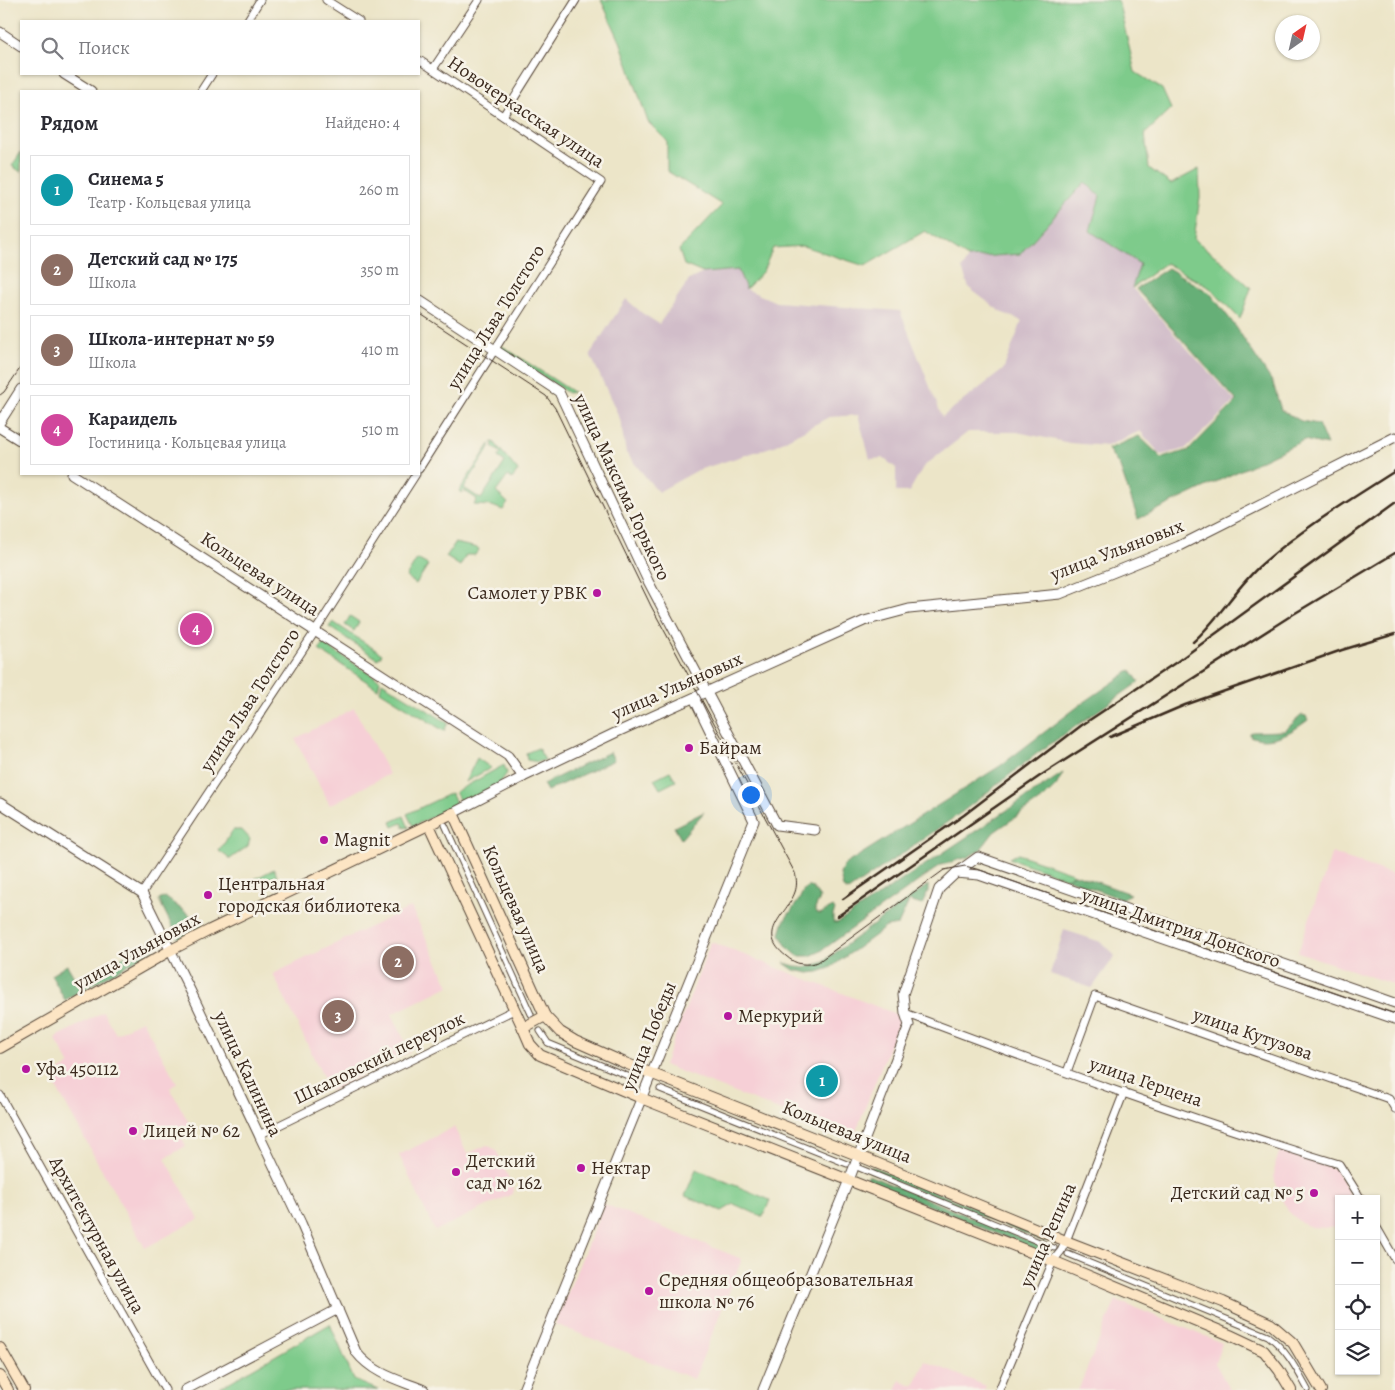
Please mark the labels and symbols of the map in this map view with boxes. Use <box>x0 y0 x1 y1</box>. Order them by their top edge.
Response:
north arrow <box>1275 15 1320 60</box>
street label: Новочеркасская улица <box>442 50 610 174</box>
street label: улица Льва Толстого <box>440 240 551 395</box>
street label: улица Максима Горького <box>567 388 677 585</box>
street label: улица Ульяновых <box>1046 512 1188 588</box>
street label: Кольцевая улица <box>195 526 325 622</box>
place label: Самолет у РВК <box>467 580 587 606</box>
marker: Самолет у РВК <box>591 587 603 599</box>
pin: 4 <box>180 610 212 648</box>
street label: улица Льва Толстого <box>193 623 306 778</box>
street label: улица Ульяновых <box>607 645 747 727</box>
place label: Байрам <box>699 735 762 761</box>
marker: Байрам <box>683 742 695 754</box>
your location <box>738 782 764 808</box>
place label: Magnit <box>334 827 390 853</box>
marker: Magnit <box>318 834 330 846</box>
street label: Кольцевая улица <box>476 841 556 977</box>
place label: Центральная городская библиотека <box>218 871 401 919</box>
street label: улица Дмитрия Донского <box>1077 881 1284 974</box>
marker: Центральная городская библиотека <box>202 889 214 901</box>
street label: улица Ульяновых <box>68 905 205 997</box>
pin: 2 <box>382 943 414 981</box>
street label: улица Победы <box>615 978 683 1095</box>
pin: 3 <box>322 997 354 1035</box>
street label: улица Кутузова <box>1189 1001 1317 1067</box>
place label: Меркурий <box>738 1003 823 1029</box>
street label: Шкаповский переулок <box>289 1005 469 1111</box>
street label: улица Калинина <box>207 1006 289 1141</box>
marker: Меркурий <box>722 1010 734 1022</box>
street label: улица Герцена <box>1085 1050 1206 1114</box>
place label: Уфа 450112 <box>36 1056 119 1082</box>
pin: 1 <box>806 1062 838 1100</box>
marker: Уфа 450112 <box>20 1063 32 1075</box>
street label: Кольцевая улица <box>778 1094 916 1170</box>
place label: Лицей № 62 <box>143 1118 240 1144</box>
marker: Лицей № 62 <box>127 1125 139 1137</box>
place label: Детский сад № 162 <box>466 1148 542 1196</box>
street label: Архитектурная улица <box>42 1151 151 1319</box>
place label: Нектар <box>591 1155 651 1181</box>
marker: Нектар <box>575 1162 587 1174</box>
marker: Детский сад № 162 <box>450 1166 462 1178</box>
street label: улица Репина <box>1013 1178 1083 1292</box>
place label: Детский сад № 5 <box>1171 1180 1304 1206</box>
marker: Детский сад № 5 <box>1308 1187 1320 1199</box>
place label: Средняя общеобразовательная школа № 76 <box>659 1267 914 1315</box>
marker: Средняя общеобразовательная школа № 76 <box>643 1285 655 1297</box>

